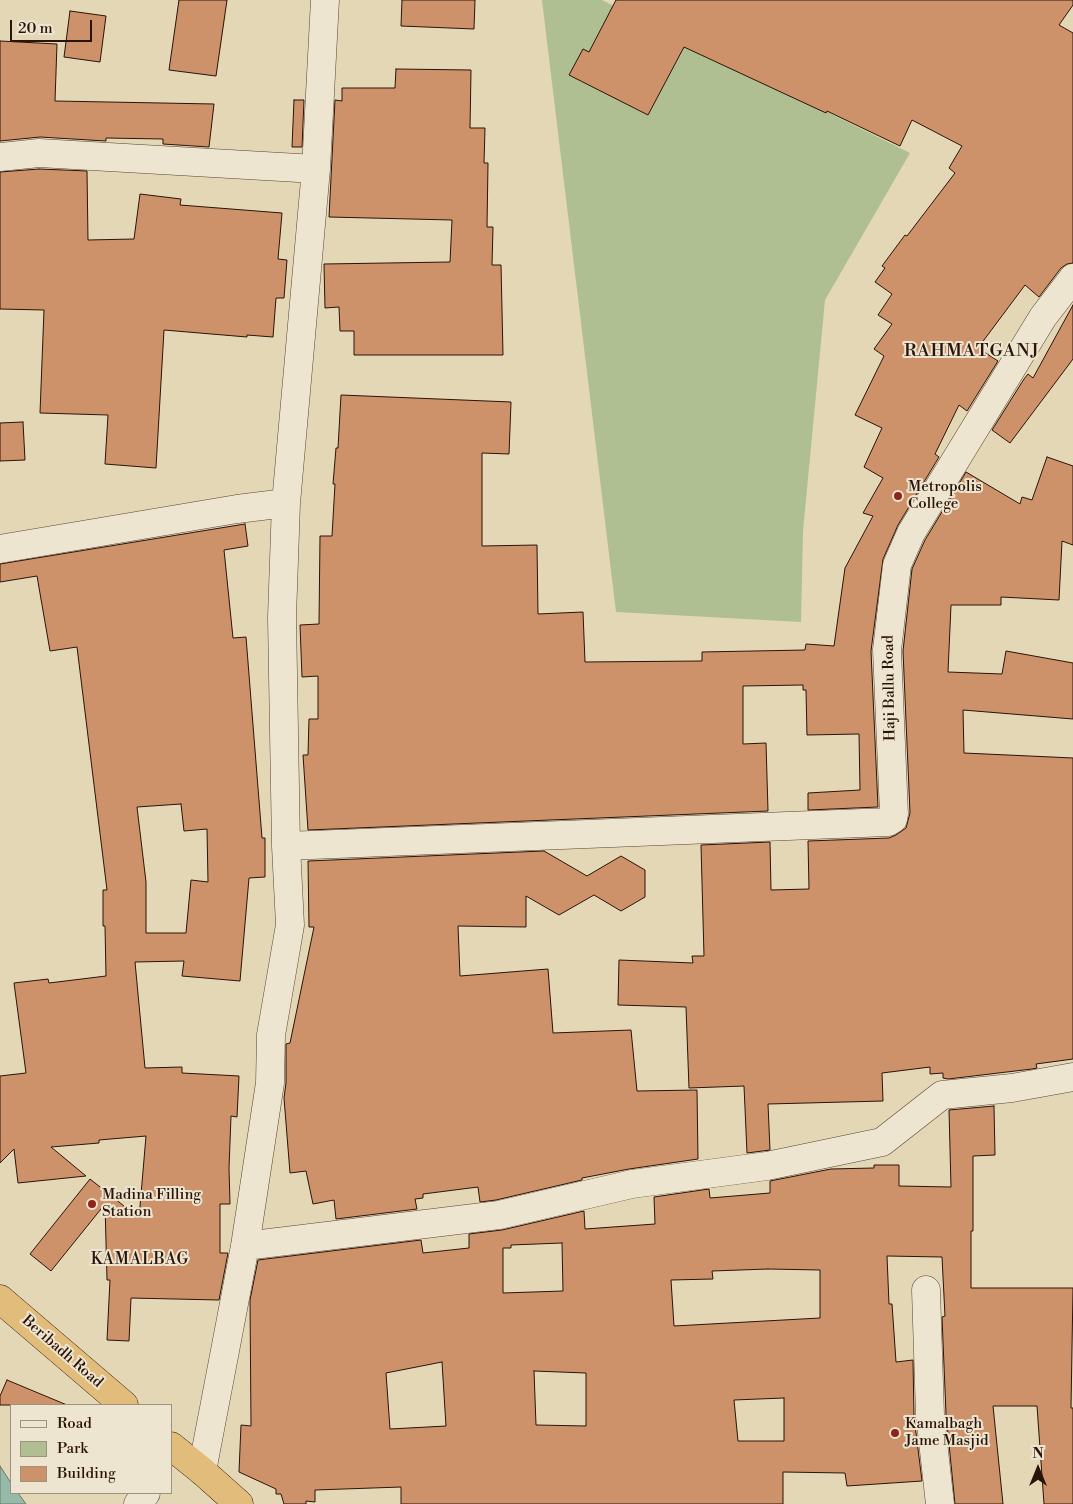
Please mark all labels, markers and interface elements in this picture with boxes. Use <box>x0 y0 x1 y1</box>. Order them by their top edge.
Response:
scale bar <box>12 10 95 42</box>
text: 20 m <box>18 19 53 38</box>
district label: RAHMATGANJ <box>903 341 1041 363</box>
place label: Metropolis College <box>908 478 982 513</box>
marker: Metropolis College <box>892 490 904 502</box>
street label: Haji Ballu Road <box>880 635 900 741</box>
place label: Madina Filling Station <box>102 1186 201 1221</box>
marker: Madina Filling Station <box>86 1198 98 1210</box>
district label: KAMALBAG <box>90 1250 190 1270</box>
street label: Beribadh Road <box>18 1312 106 1392</box>
legend <box>10 1404 172 1494</box>
text: Road <box>57 1414 92 1433</box>
place label: Kamalbagh Jame Masjid <box>905 1415 989 1450</box>
marker: Kamalbagh Jame Masjid <box>889 1427 901 1439</box>
text: Park <box>57 1439 88 1458</box>
north arrow <box>1013 1444 1063 1494</box>
text: N <box>1032 1445 1044 1463</box>
text: Building <box>57 1464 116 1483</box>

